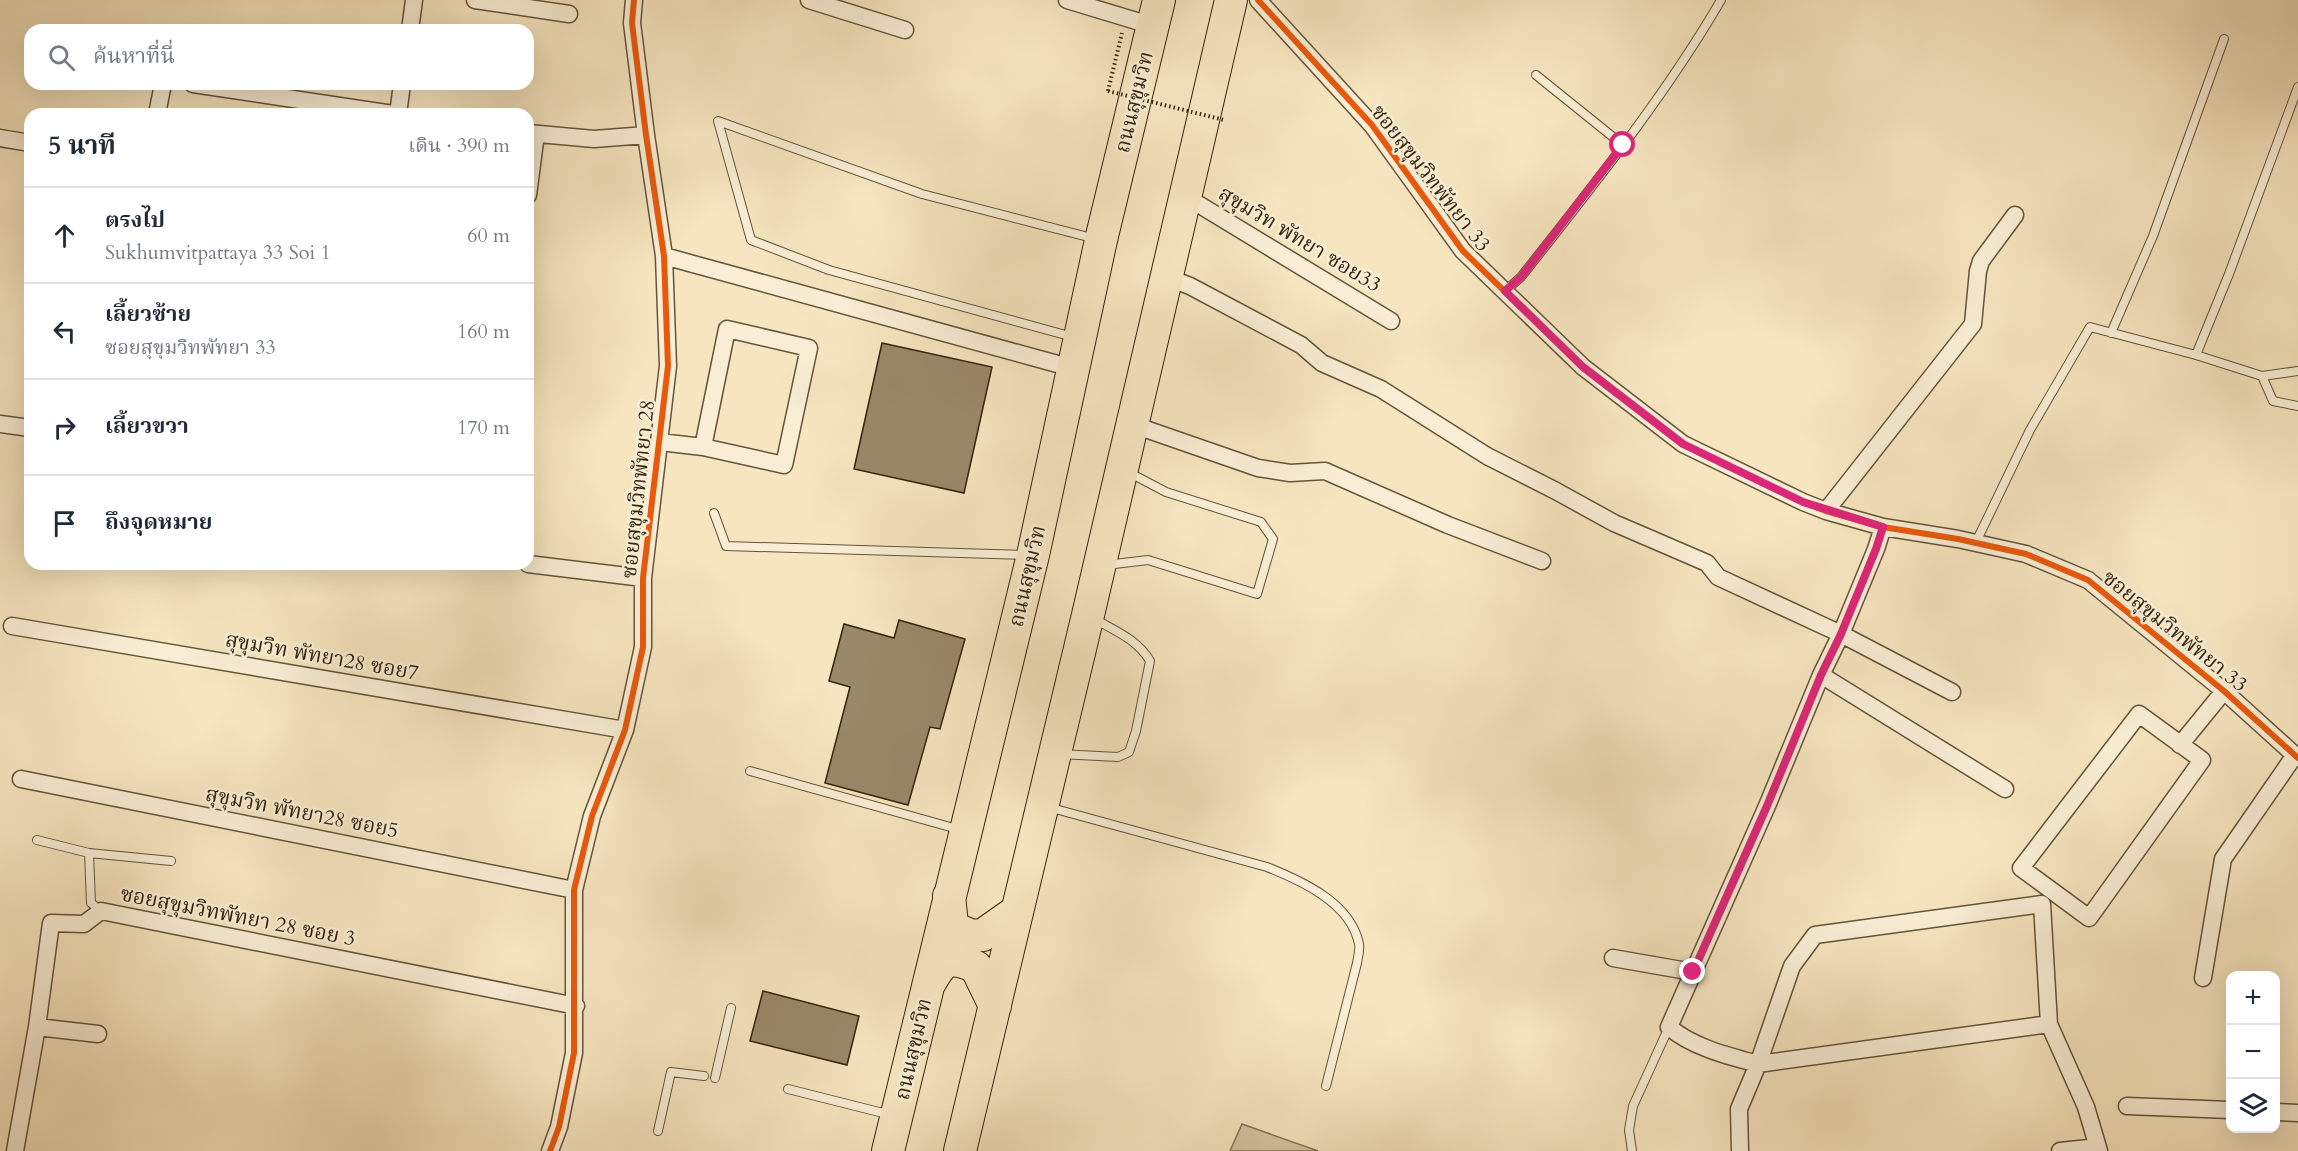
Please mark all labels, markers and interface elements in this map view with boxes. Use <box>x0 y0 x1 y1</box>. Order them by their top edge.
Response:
search box <box>24 24 534 90</box>
icon: search <box>45 41 78 74</box>
text: ค้นหาที่นี่ <box>93 41 175 71</box>
street label: ถนนสุขุมวิท <box>1108 48 1161 156</box>
street label: ซอยสุขุมวิทพัทยา 33 <box>1364 99 1497 258</box>
text: 5 นาที <box>48 128 116 163</box>
route start <box>1609 131 1635 157</box>
text: เดิน · 390 m <box>408 132 510 159</box>
street label: สุขุมวิท พัทยา ซอย33 <box>1213 179 1386 299</box>
text: ตรงไป <box>105 205 165 235</box>
icon: ahead <box>48 219 81 252</box>
text: 60 m <box>467 222 510 249</box>
text: Sukhumvitpattaya 33 Soi 1 <box>105 239 331 266</box>
text: เลี้ยวซ้าย <box>105 299 191 329</box>
icon: left <box>48 315 81 348</box>
text: 160 m <box>457 318 510 345</box>
text: ซอยสุขุมวิทพัทยา 33 <box>105 334 276 361</box>
street label: ซอยสุขุมวิทพัทยา 28 <box>615 398 662 580</box>
icon: right <box>48 411 81 444</box>
text: เลี้ยวขวา <box>105 411 189 441</box>
text: 170 m <box>457 414 510 441</box>
icon: arrive <box>48 507 81 540</box>
text: ถึงจุดหมาย <box>105 507 212 537</box>
street label: ถนนสุขุมวิท <box>1002 522 1053 630</box>
street label: ซอยสุขุมวิทพัทยา 33 <box>2096 564 2253 699</box>
street label: สุขุมวิท พัทยา28 ซอย7 <box>223 625 421 688</box>
street label: สุขุมวิท พัทยา28 ซอย5 <box>203 780 401 845</box>
street label: ซอยสุขุมวิทพัทยา 28 ซอย 3 <box>118 879 358 954</box>
route end <box>1679 958 1705 984</box>
map controls <box>2226 971 2280 1133</box>
button: + <box>2226 971 2280 1025</box>
street label: ถนนสุขุมวิท <box>888 995 939 1103</box>
button: − <box>2226 1025 2280 1079</box>
button: layers <box>2226 1079 2280 1133</box>

